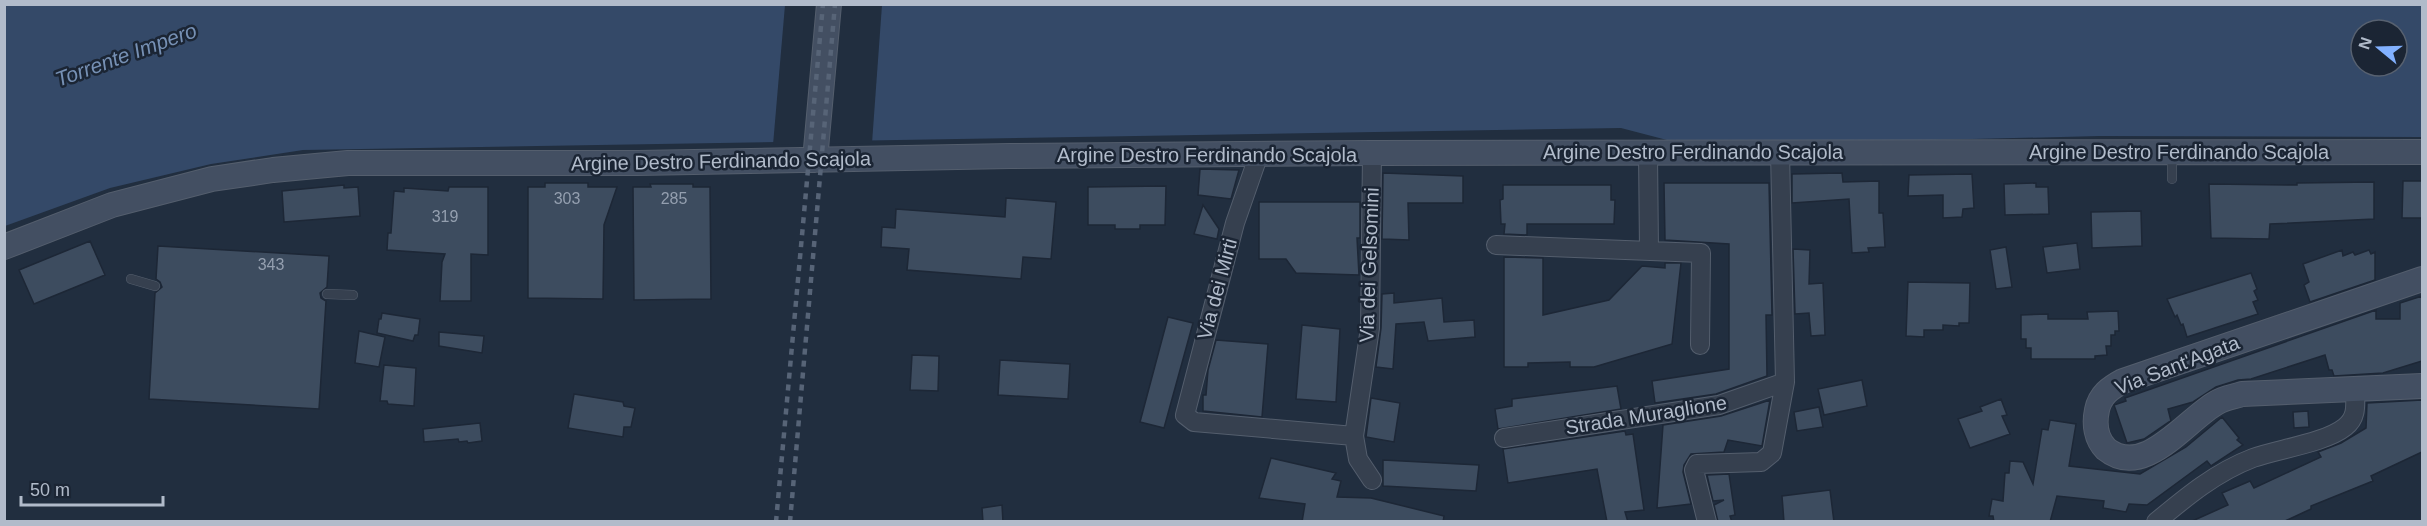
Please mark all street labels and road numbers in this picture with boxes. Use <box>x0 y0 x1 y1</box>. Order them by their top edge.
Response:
street label: Argine Destro Ferdinando Scajola <box>1543 141 1844 163</box>
street label: Argine Destro Ferdinando Scajola <box>2029 141 2330 163</box>
street label: Argine Destro Ferdinando Scajola <box>1057 144 1358 166</box>
street label: Argine Destro Ferdinando Scajola <box>571 147 872 175</box>
street label: Via dei Gelsomini <box>1355 187 1383 343</box>
street label: Via dei Mirti <box>1193 236 1241 342</box>
street label: Via Sant'Agata <box>2112 331 2243 399</box>
street label: Strada Muraglione <box>1564 391 1728 439</box>

